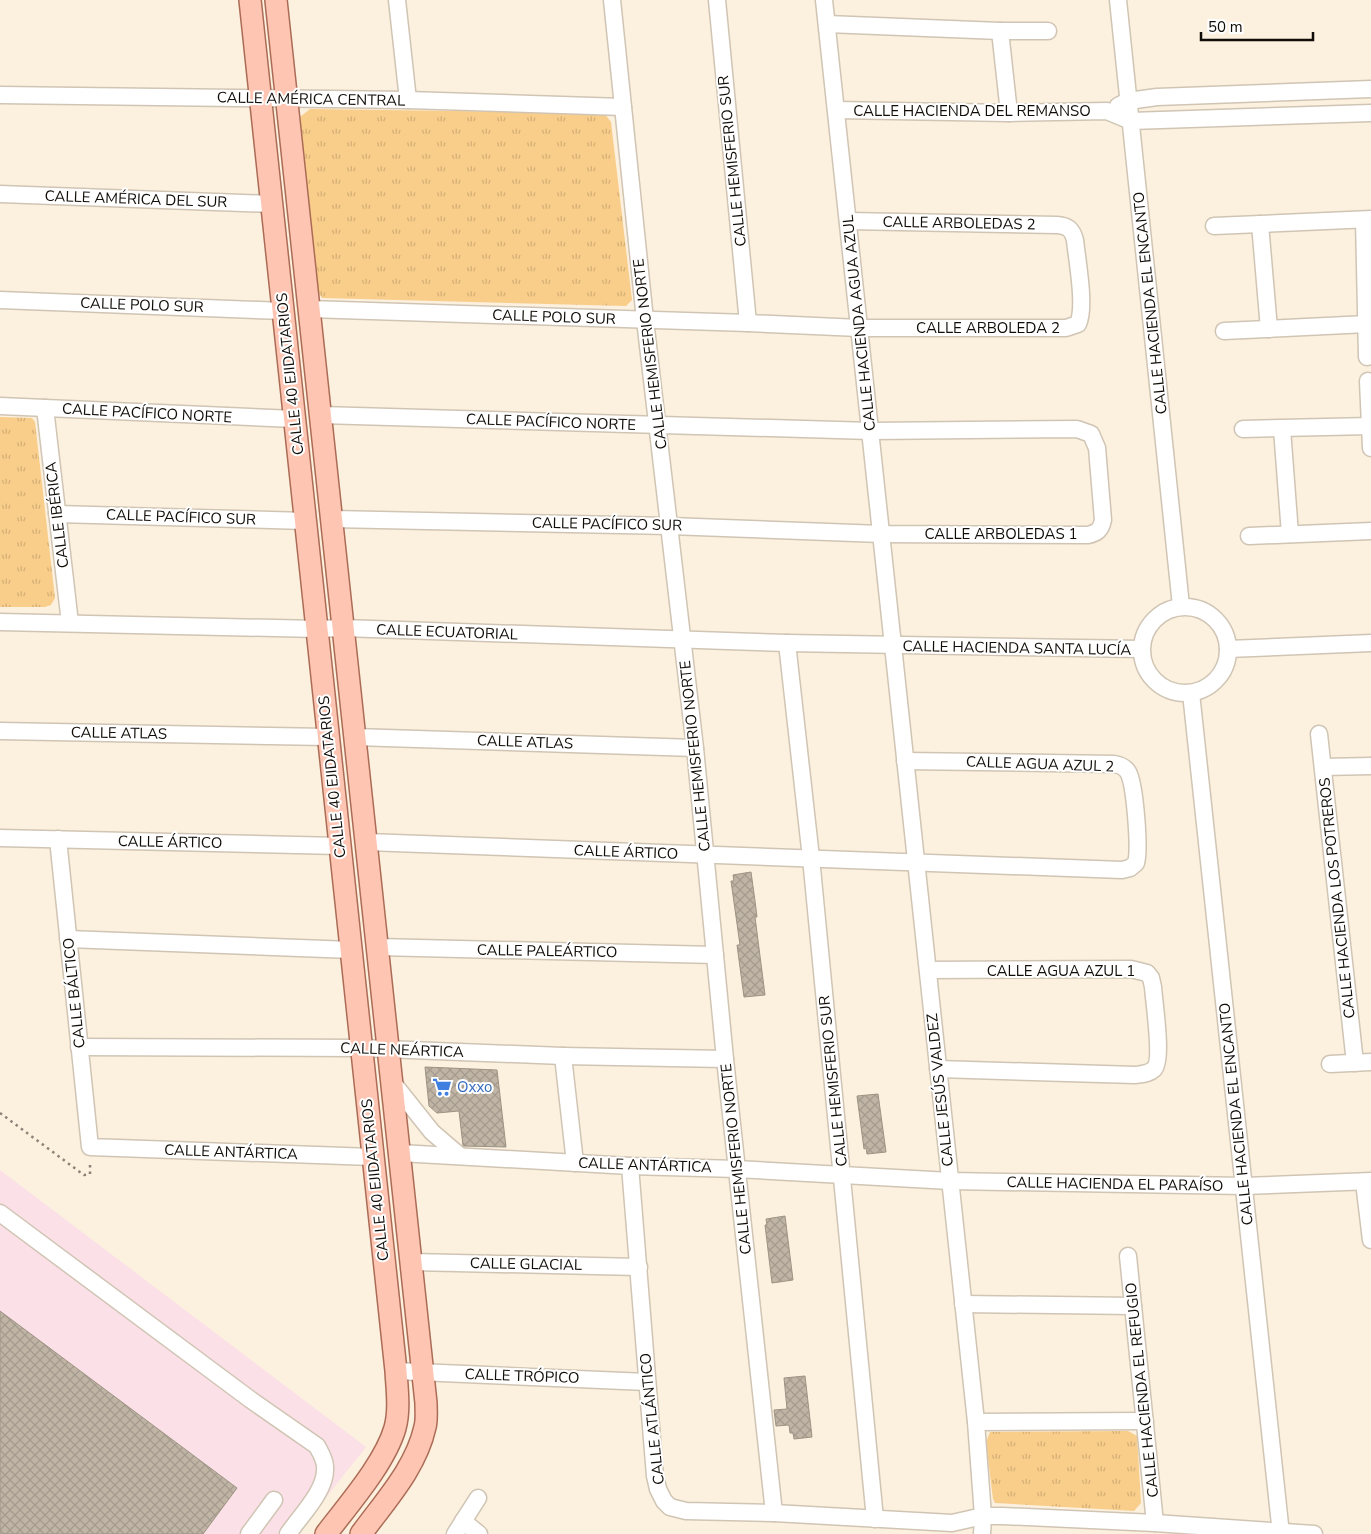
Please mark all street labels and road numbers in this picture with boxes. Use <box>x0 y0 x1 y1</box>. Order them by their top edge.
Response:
street label: CALLE HEMISFERIO SUR <box>713 74 751 248</box>
street label: CALLE AMÉRICA CENTRAL <box>217 87 405 111</box>
street label: CALLE HACIENDA DEL REMANSO <box>853 101 1091 121</box>
street label: CALLE AMÉRICA DEL SUR <box>44 186 228 212</box>
street label: CALLE HACIENDA EL ENCANTO <box>1128 191 1172 415</box>
street label: CALLE ARBOLEDAS 2 <box>882 212 1036 234</box>
street label: CALLE HACIENDA AGUA AZUL <box>838 214 880 432</box>
street label: CALLE HEMISFERIO NORTE <box>628 257 672 451</box>
street label: CALLE 40 EJIDATARIOS <box>272 292 308 456</box>
street label: CALLE POLO SUR <box>80 293 204 317</box>
street label: CALLE POLO SUR <box>492 305 616 329</box>
street label: CALLE ARBOLEDA 2 <box>916 318 1060 338</box>
street label: CALLE PACÍFICO NORTE <box>62 399 232 427</box>
street label: CALLE PACÍFICO NORTE <box>466 409 636 435</box>
street label: CALLE IBÉRICA <box>41 461 73 569</box>
street label: CALLE PACÍFICO SUR <box>106 504 256 530</box>
street label: CALLE PACÍFICO SUR <box>532 513 682 535</box>
street label: CALLE ARBOLEDAS 1 <box>924 524 1078 544</box>
street label: CALLE ECUATORIAL <box>376 620 518 644</box>
street label: CALLE HACIENDA SANTA LUCÍA <box>902 636 1132 660</box>
street label: CALLE HEMISFERIO NORTE <box>675 659 715 853</box>
street label: CALLE 40 EJIDATARIOS <box>314 695 350 859</box>
street label: CALLE ATLAS <box>71 722 167 744</box>
street label: CALLE ATLAS <box>476 730 574 754</box>
street label: CALLE AGUA AZUL 2 <box>965 751 1115 777</box>
street label: CALLE HACIENDA LOS POTREROS <box>1314 776 1360 1020</box>
street label: CALLE ÁRTICO <box>118 831 222 853</box>
street label: CALLE ÁRTICO <box>573 840 679 864</box>
street label: CALLE BÁLTICO <box>58 937 90 1049</box>
street label: CALLE PALEÁRTICO <box>477 940 617 962</box>
street label: CALLE AGUA AZUL 1 <box>987 961 1135 981</box>
street label: CALLE HEMISFERIO SUR <box>814 994 852 1168</box>
street label: CALLE HACIENDA EL ENCANTO <box>1214 1002 1258 1226</box>
street label: CALLE JESÚS VALDEZ <box>921 1012 958 1168</box>
street label: CALLE NEÁRTICA <box>340 1038 464 1062</box>
street label: CALLE HEMISFERIO NORTE <box>716 1062 756 1256</box>
street label: CALLE 40 EJIDATARIOS <box>357 1098 393 1262</box>
street label: CALLE ANTÁRTICA <box>164 1140 298 1164</box>
street label: CALLE ANTÁRTICA <box>578 1153 712 1177</box>
street label: CALLE HACIENDA EL PARAÍSO <box>1006 1172 1224 1196</box>
street label: CALLE GLACIAL <box>470 1253 582 1275</box>
street label: CALLE HACIENDA EL REFUGIO <box>1121 1281 1163 1499</box>
street label: CALLE ATLÁNTICO <box>635 1352 669 1486</box>
street label: CALLE TRÓPICO <box>464 1363 580 1388</box>

